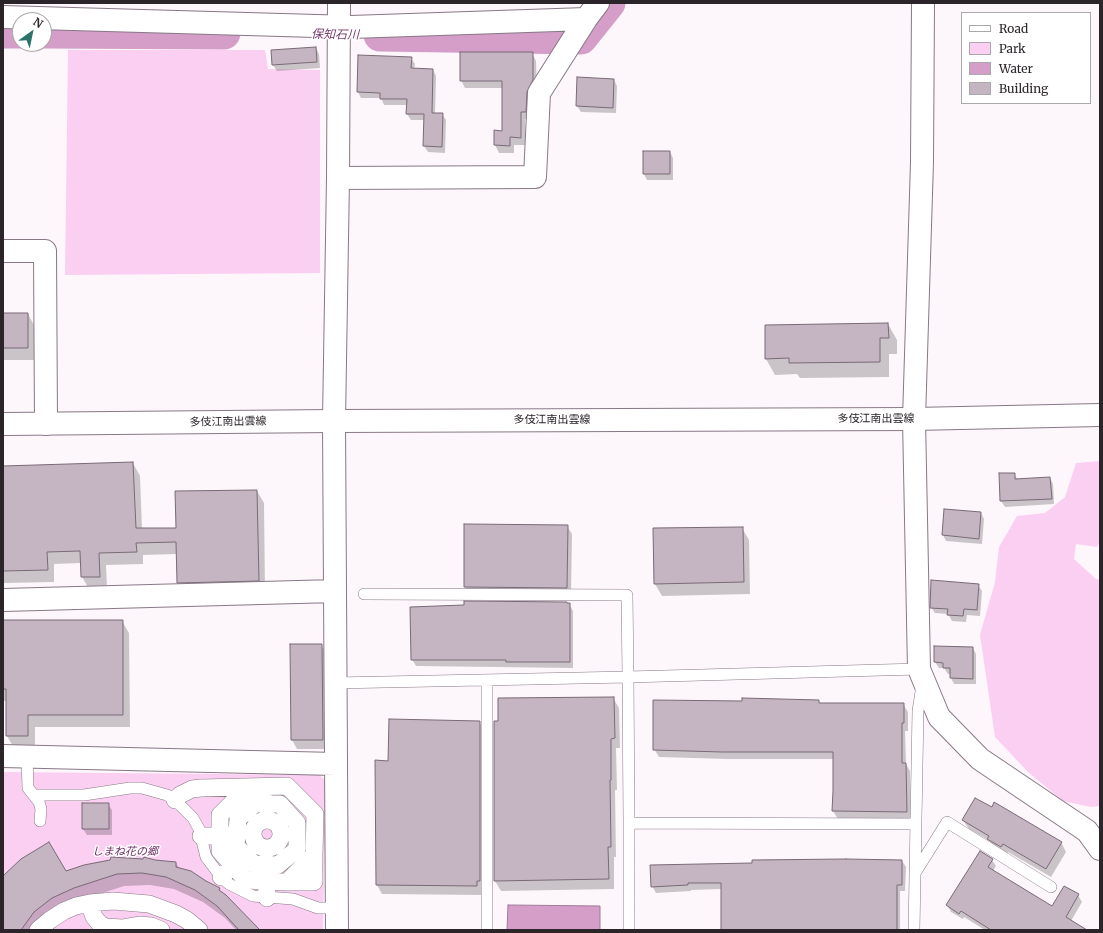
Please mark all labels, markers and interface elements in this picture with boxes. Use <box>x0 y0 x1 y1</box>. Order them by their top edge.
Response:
north arrow <box>12 12 52 52</box>
legend <box>961 12 1091 104</box>
text: N <box>31 15 45 31</box>
text: Road <box>999 21 1028 36</box>
water label: 保知石川 <box>311 27 359 43</box>
text: Park <box>999 41 1026 56</box>
text: Water <box>999 61 1033 76</box>
text: Building <box>999 81 1048 96</box>
street label: 多伎江南出雲線 <box>838 412 914 426</box>
street label: 多伎江南出雲線 <box>514 413 590 427</box>
street label: 多伎江南出雲線 <box>189 415 267 429</box>
park label: しまね花の郷 <box>92 845 158 859</box>

